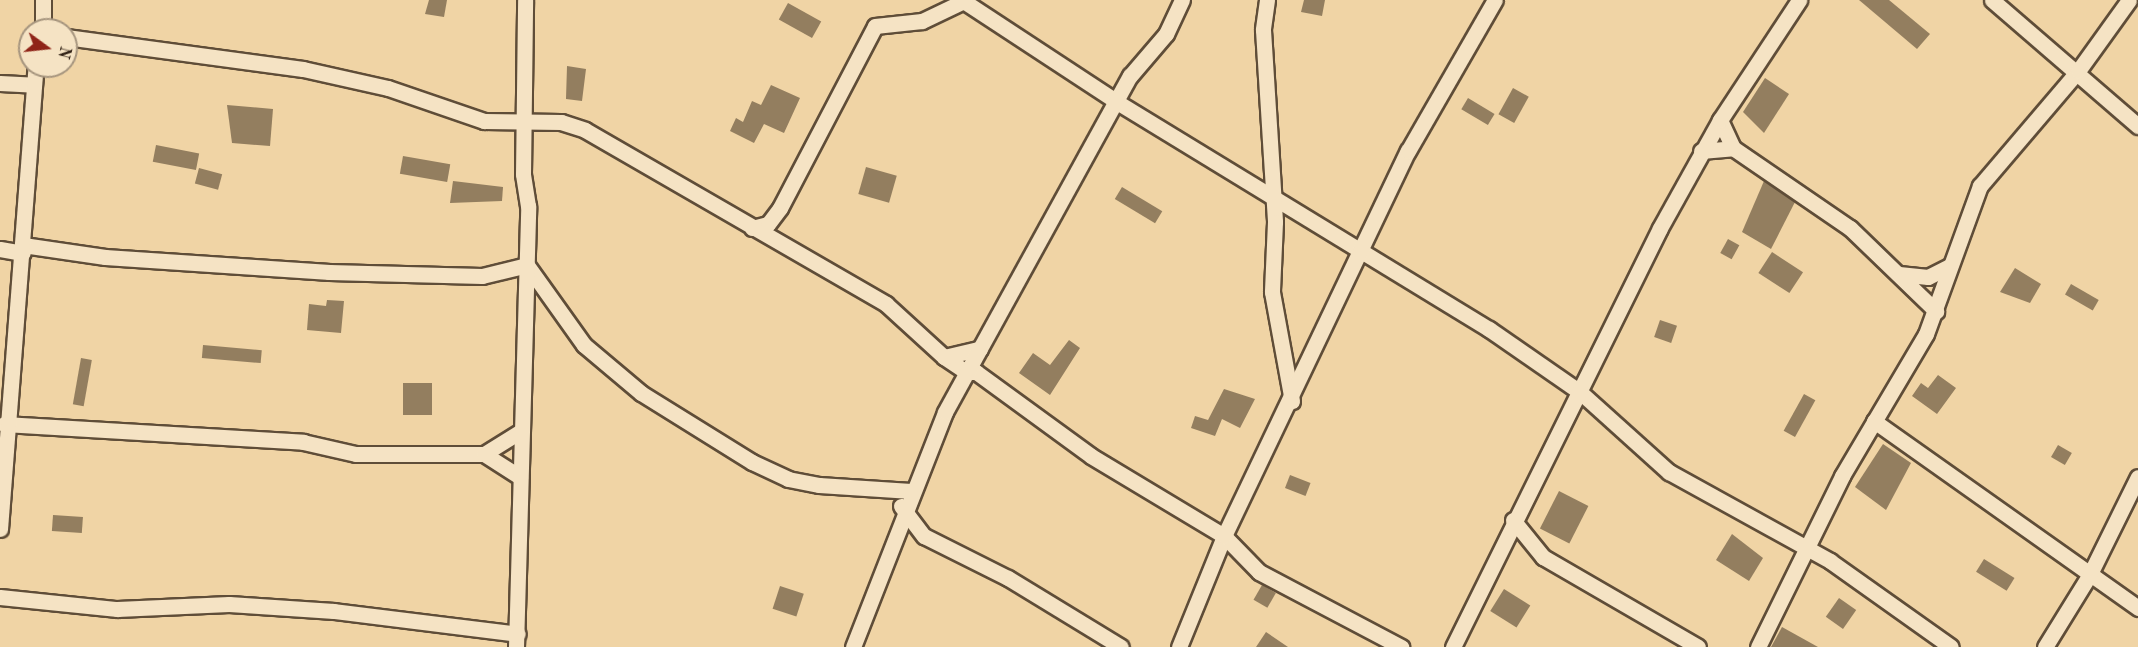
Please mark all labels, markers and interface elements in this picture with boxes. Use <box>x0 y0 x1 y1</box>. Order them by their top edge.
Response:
north arrow <box>18 18 78 78</box>
text: N <box>54 44 73 60</box>

